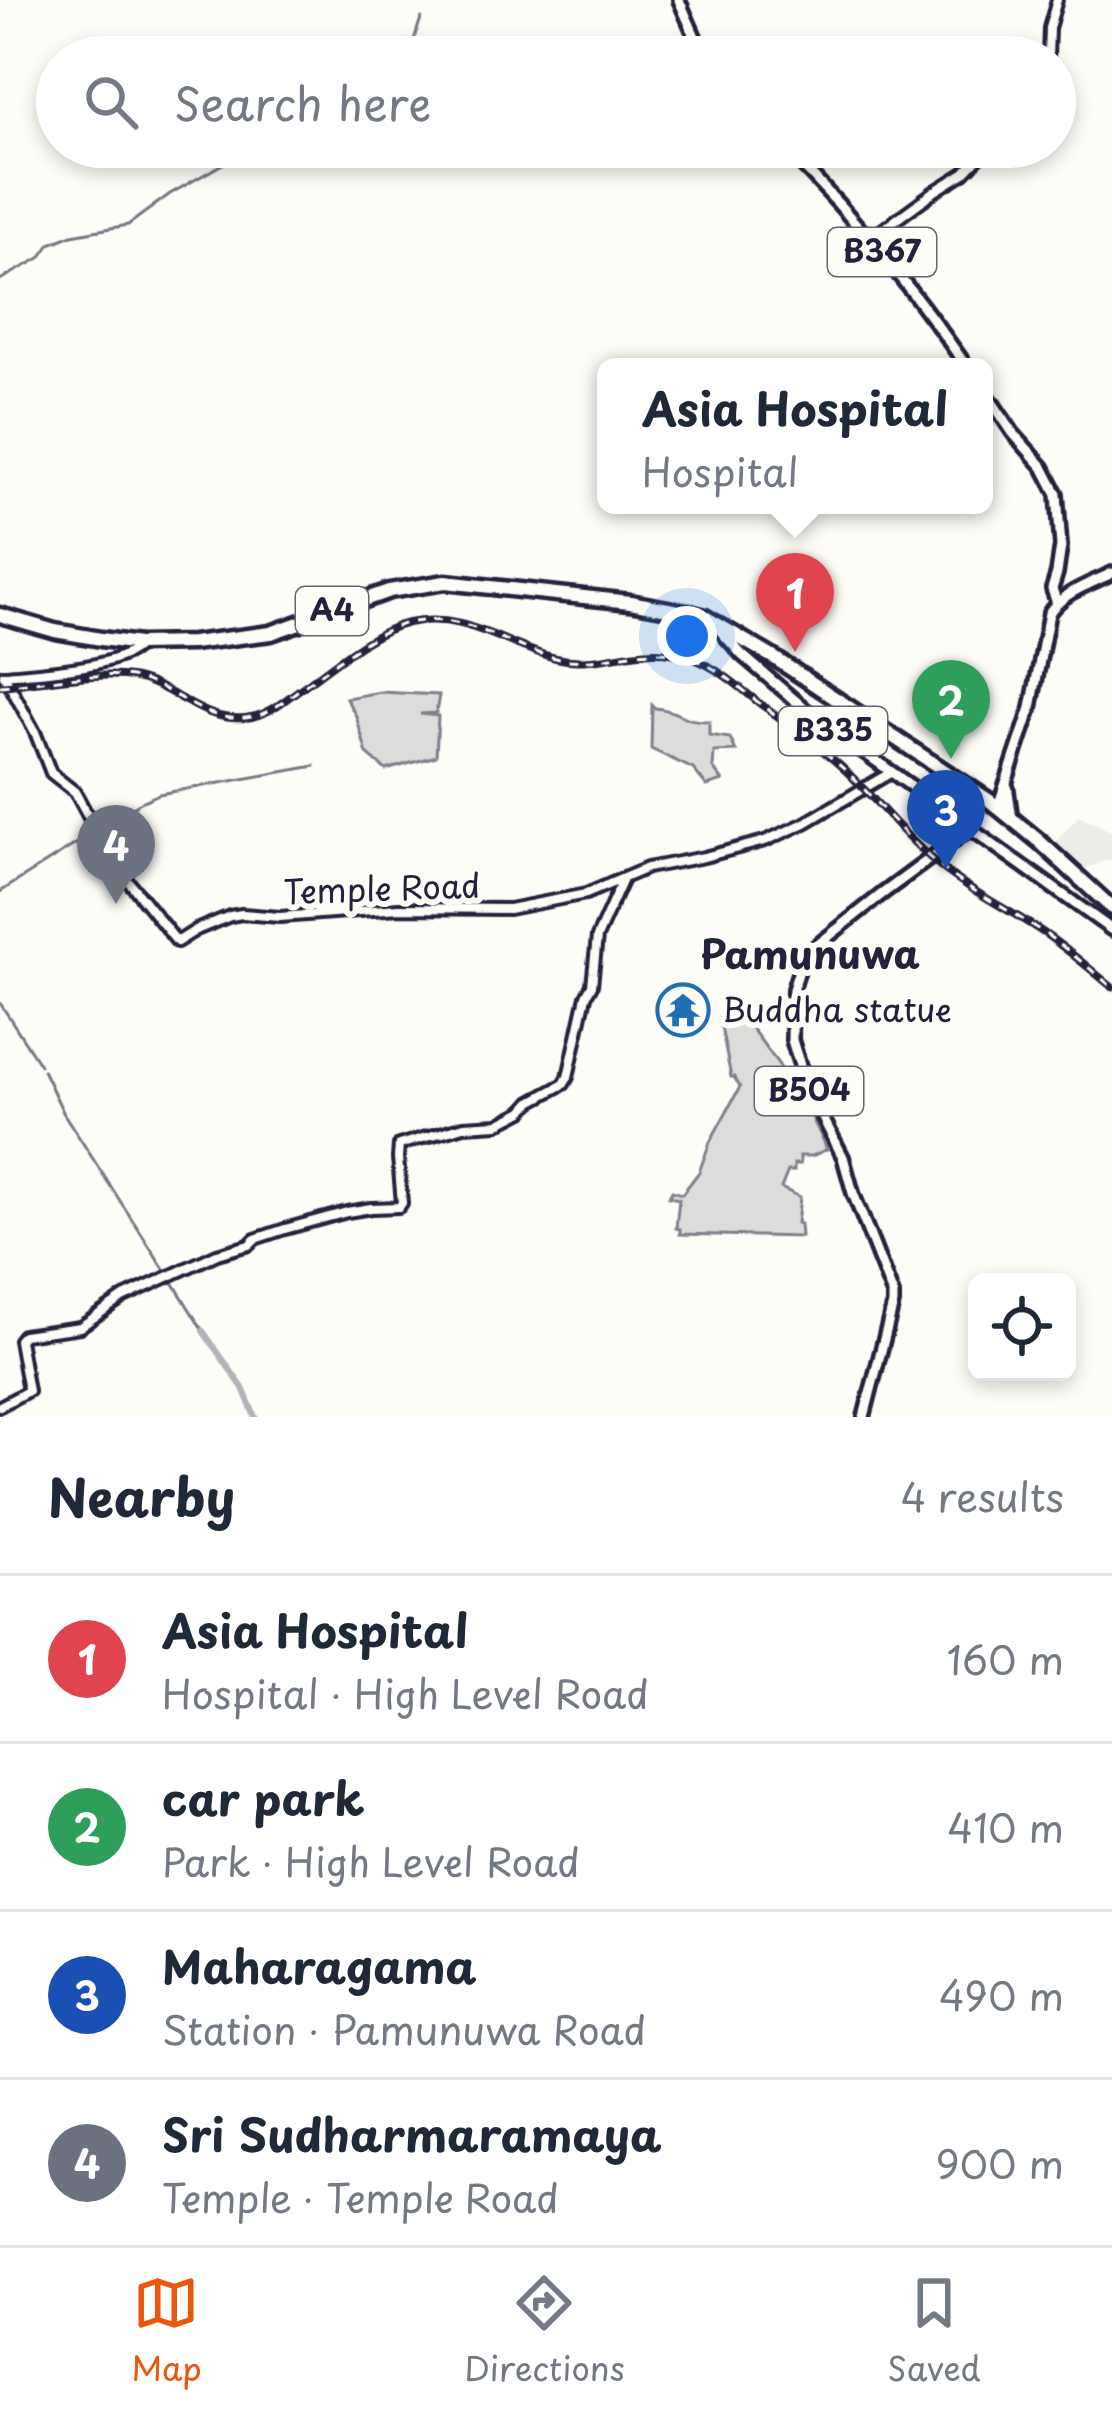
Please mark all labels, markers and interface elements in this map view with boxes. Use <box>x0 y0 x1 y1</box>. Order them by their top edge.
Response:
search box <box>36 36 1076 168</box>
text: Search here <box>174 68 431 136</box>
icon: search <box>78 69 144 135</box>
road number: B367 <box>828 228 936 276</box>
popup <box>597 358 993 514</box>
text: Asia Hospital <box>642 373 948 441</box>
text: Hospital <box>642 441 798 500</box>
pin: 1 <box>756 553 834 652</box>
road number: A4 <box>296 587 368 635</box>
your location <box>657 606 717 666</box>
pin: 2 <box>912 660 990 759</box>
road number: B335 <box>779 707 887 755</box>
pin: 3 <box>907 770 985 869</box>
pin: 4 <box>77 805 155 904</box>
street label: Temple Road <box>283 859 481 915</box>
district label: Pamunuwa <box>700 923 920 982</box>
temple icon: Buddha statue <box>655 982 711 1038</box>
place label: Buddha statue <box>722 983 952 1033</box>
road number: B504 <box>755 1067 863 1115</box>
map controls <box>968 1273 1076 1381</box>
button: locate <box>968 1273 1076 1381</box>
text: Nearby <box>48 1457 235 1534</box>
text: 4 results <box>901 1466 1064 1525</box>
text: Asia Hospital <box>162 1595 468 1663</box>
text: 1 <box>78 1629 96 1688</box>
text: 160 m <box>947 1629 1064 1688</box>
text: Hospital · High Level Road <box>162 1663 649 1722</box>
text: car park <box>162 1763 365 1831</box>
text: 2 <box>73 1797 101 1856</box>
text: 410 m <box>947 1797 1064 1856</box>
text: Park · High Level Road <box>162 1831 580 1890</box>
text: Maharagama <box>162 1931 477 1999</box>
text: 3 <box>74 1965 100 2024</box>
text: 490 m <box>939 1965 1064 2024</box>
text: Station · Pamunuwa Road <box>162 1999 646 2058</box>
text: Sri Sudharmaramaya <box>162 2099 662 2167</box>
text: 4 <box>74 2133 100 2192</box>
text: 900 m <box>936 2133 1064 2192</box>
text: Temple · Temple Road <box>162 2167 559 2226</box>
tab: Map <box>131 2270 202 2392</box>
tab: Directions <box>464 2270 625 2392</box>
tab: Saved <box>887 2270 981 2392</box>

